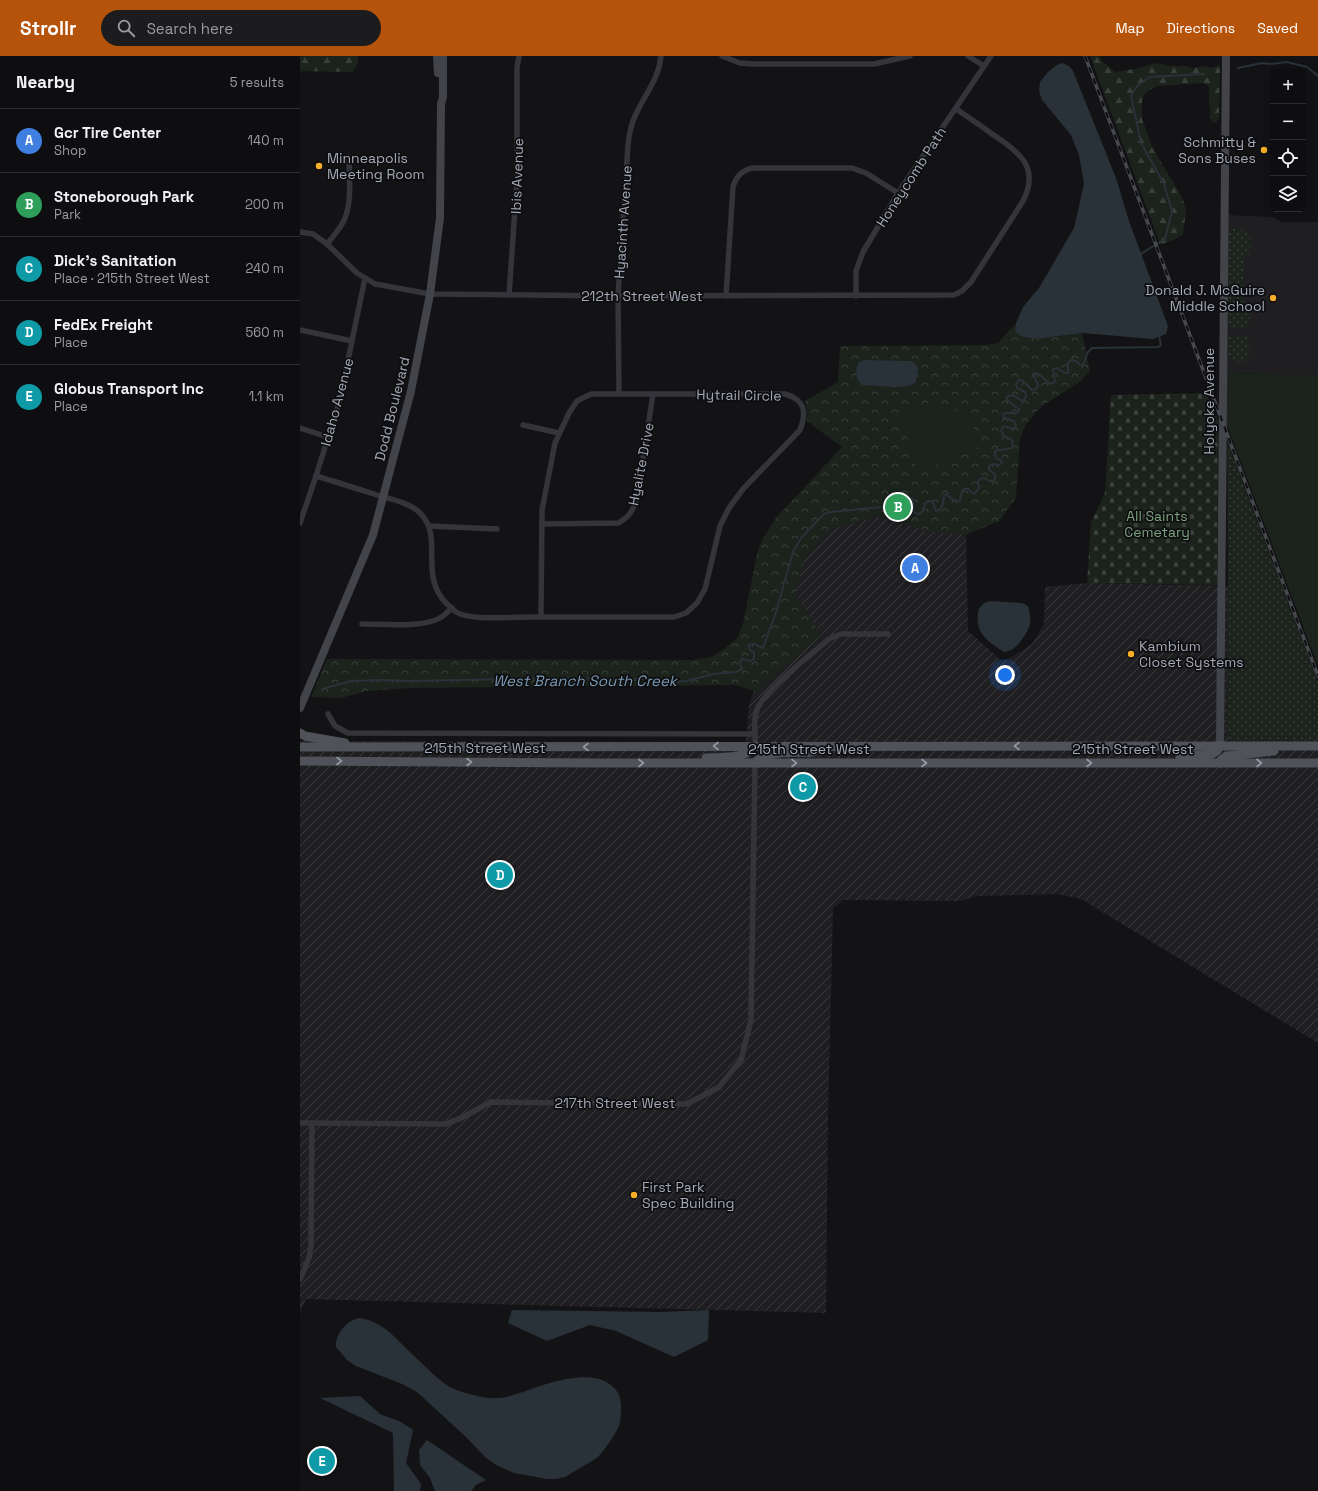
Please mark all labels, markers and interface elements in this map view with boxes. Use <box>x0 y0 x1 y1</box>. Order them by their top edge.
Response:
search box <box>101 10 381 46</box>
text: Strollr <box>20 16 77 41</box>
icon: search <box>115 17 137 39</box>
text: Search here <box>147 19 233 38</box>
text: Map <box>1115 19 1145 37</box>
text: Directions <box>1167 19 1235 37</box>
text: Saved <box>1257 19 1298 37</box>
map controls <box>1270 68 1306 212</box>
button: + <box>1270 68 1306 104</box>
text: Nearby <box>16 71 75 93</box>
text: 5 results <box>230 74 284 91</box>
button: − <box>1270 104 1306 140</box>
text: Gcr Tire Center <box>54 123 161 142</box>
street label: Honeycomb Path <box>872 124 950 230</box>
text: A <box>25 132 33 149</box>
text: 140 m <box>248 132 284 149</box>
place label: Schmitty & Sons Buses <box>1178 133 1257 167</box>
street label: Ibis Avenue <box>507 138 527 214</box>
button: locate <box>1270 140 1306 176</box>
text: Shop <box>54 142 86 159</box>
marker: Schmitty & Sons Buses <box>1259 145 1269 155</box>
place label: Minneapolis Meeting Room <box>327 149 425 183</box>
marker: Minneapolis Meeting Room <box>314 161 324 171</box>
street label: Hyacinth Avenue <box>610 165 636 279</box>
button: layers <box>1270 176 1306 212</box>
text: Stoneborough Park <box>54 187 194 206</box>
text: B <box>25 196 33 213</box>
text: 200 m <box>245 196 284 213</box>
text: Park <box>54 206 81 223</box>
text: Dick's Sanitation <box>54 251 176 270</box>
text: C <box>25 260 33 277</box>
text: 240 m <box>246 260 284 277</box>
text: Place · 215th Street West <box>54 270 210 287</box>
place label: Donald J. McGuire Middle School <box>1145 281 1265 315</box>
street label: 212th Street West <box>581 287 703 305</box>
marker: Donald J. McGuire Middle School <box>1268 293 1278 303</box>
text: FedEx Freight <box>54 315 153 334</box>
text: D <box>25 324 33 341</box>
text: 560 m <box>245 324 284 341</box>
text: Place <box>54 334 88 351</box>
street label: Holyoke Avenue <box>1200 348 1218 454</box>
street label: Dodd Boulevard <box>370 355 414 463</box>
street label: Idaho Avenue <box>317 356 357 448</box>
text: Globus Transport Inc <box>54 379 204 398</box>
street label: Hytrail Circle <box>696 385 782 405</box>
text: E <box>25 388 33 405</box>
text: 1.1 km <box>249 388 284 405</box>
text: Place <box>54 398 88 415</box>
street label: Hyalite Drive <box>624 421 658 507</box>
pin: B <box>885 492 911 522</box>
park label: All Saints Cemetary <box>1124 507 1190 541</box>
pin: A <box>902 553 928 583</box>
place label: Kambium Closet Systems <box>1139 637 1244 671</box>
marker: Kambium Closet Systems <box>1126 649 1136 659</box>
your location <box>995 665 1015 685</box>
water label: West Branch South Creek <box>493 671 679 690</box>
street label: 215th Street West <box>424 739 546 757</box>
street label: 215th Street West <box>748 740 870 758</box>
street label: 215th Street West <box>1072 740 1194 758</box>
one-way arrow <box>713 742 719 750</box>
one-way arrow <box>1014 742 1020 750</box>
one-way arrow <box>583 743 589 751</box>
one-way arrow <box>336 757 342 765</box>
one-way arrow <box>466 758 472 766</box>
one-way arrow <box>638 759 644 767</box>
one-way arrow <box>791 759 797 767</box>
one-way arrow <box>921 759 927 767</box>
one-way arrow <box>1086 759 1092 767</box>
one-way arrow <box>1256 759 1262 767</box>
pin: C <box>790 772 816 802</box>
pin: D <box>487 860 513 890</box>
street label: 217th Street West <box>554 1094 676 1112</box>
place label: First Park Spec Building <box>642 1178 735 1212</box>
marker: First Park Spec Building <box>629 1190 639 1200</box>
pin: E <box>309 1446 335 1476</box>

